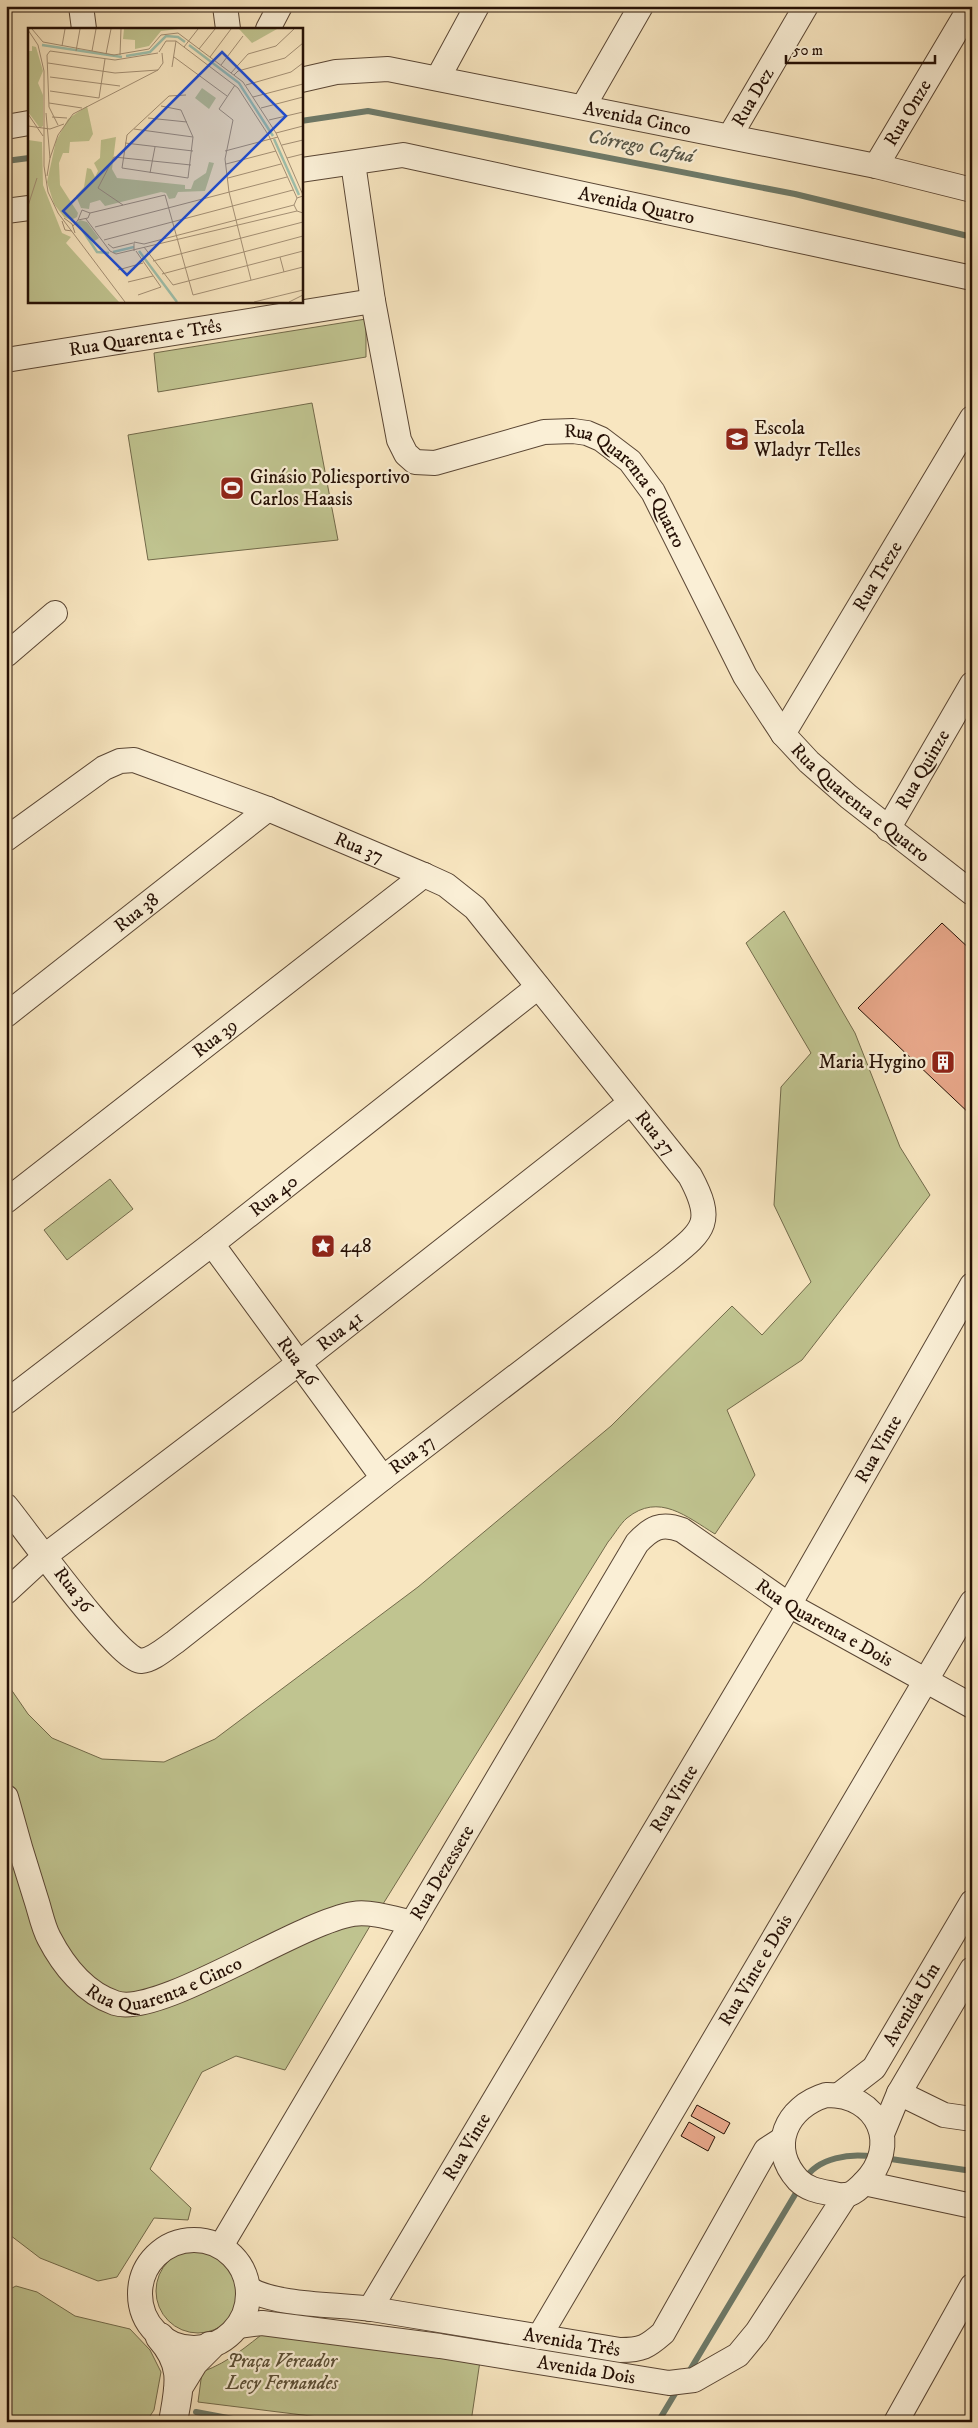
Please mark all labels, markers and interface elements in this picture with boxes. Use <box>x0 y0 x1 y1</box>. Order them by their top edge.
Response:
inset map <box>28 28 302 302</box>
scale bar <box>786 32 934 64</box>
text: 50 m <box>793 41 823 60</box>
street label: Rua Dez <box>727 64 779 131</box>
street label: Rua Onze <box>879 75 936 150</box>
street label: Avenida Cinco <box>581 97 693 140</box>
water label: Córrego Cafuá <box>586 124 699 170</box>
street label: Avenida Quatro <box>576 182 697 229</box>
street label: Rua Quarenta e Três <box>67 314 223 361</box>
place label: Escola Wladyr Telles <box>753 417 861 462</box>
street label: Rua Quarenta e Quatro <box>564 419 690 552</box>
school or university icon: Escola Wladyr Telles <box>724 426 750 452</box>
place label: Ginásio Poliesportivo Carlos Haasis <box>250 466 410 511</box>
sports icon: Ginásio Poliesportivo Carlos Haasis <box>219 475 245 501</box>
street label: Rua Treze <box>848 537 907 615</box>
street label: Rua Quinze <box>891 725 955 813</box>
street label: Rua Quarenta e Quatro <box>786 738 934 867</box>
street label: Rua 37 <box>331 827 387 868</box>
street label: Rua 38 <box>110 888 163 937</box>
street label: Rua 39 <box>188 1013 242 1063</box>
building icon: Maria Hygino <box>930 1049 956 1075</box>
place label: Maria Hygino <box>819 1051 926 1074</box>
street label: Rua 37 <box>630 1106 680 1160</box>
street label: Rua 40 <box>245 1169 302 1222</box>
place icon: 448 <box>310 1233 336 1259</box>
place label: 448 <box>340 1235 371 1258</box>
street label: Rua 41 <box>312 1306 367 1356</box>
street label: Rua 46 <box>272 1332 324 1391</box>
street label: Rua Vinte <box>850 1411 907 1487</box>
street label: Rua 37 <box>385 1430 439 1480</box>
street label: Rua 36 <box>48 1563 98 1618</box>
street label: Rua Quarenta e Dois <box>751 1574 897 1672</box>
street label: Rua Vinte <box>645 1761 703 1836</box>
street label: Rua Dezessete <box>405 1821 479 1924</box>
street label: Rua Vinte e Dois <box>714 1910 797 2030</box>
street label: Rua Quarenta e Cinco <box>81 1952 246 2016</box>
street label: Avenida Um <box>878 1959 945 2050</box>
street label: Rua Vinte <box>438 2109 496 2185</box>
street label: Avenida Três <box>522 2323 622 2361</box>
park label: Praça Vereador Lecy Fernandes <box>225 2350 339 2395</box>
street label: Avenida Dois <box>536 2350 637 2389</box>

